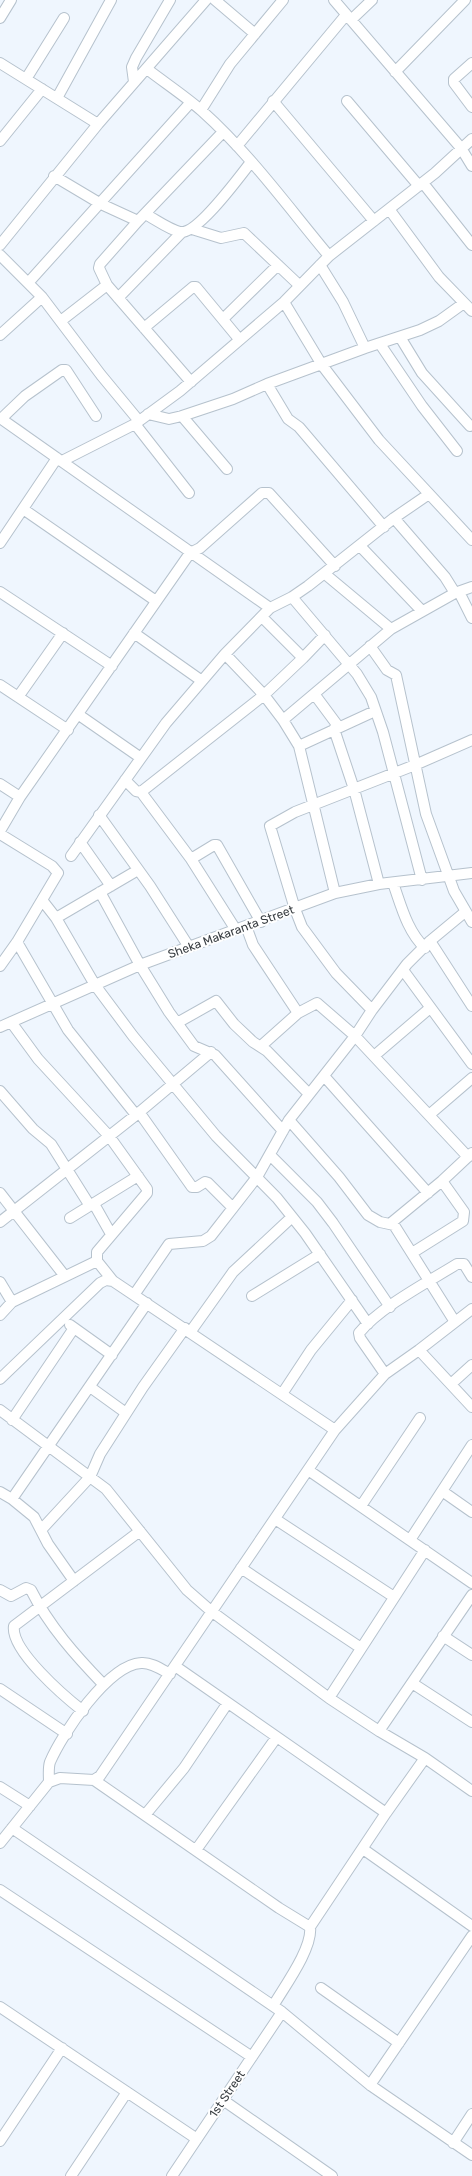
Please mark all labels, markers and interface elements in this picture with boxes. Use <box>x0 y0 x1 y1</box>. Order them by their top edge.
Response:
street label: Sheka Makaranta Street <box>166 903 296 961</box>
street label: 1st Street <box>206 2068 248 2120</box>

